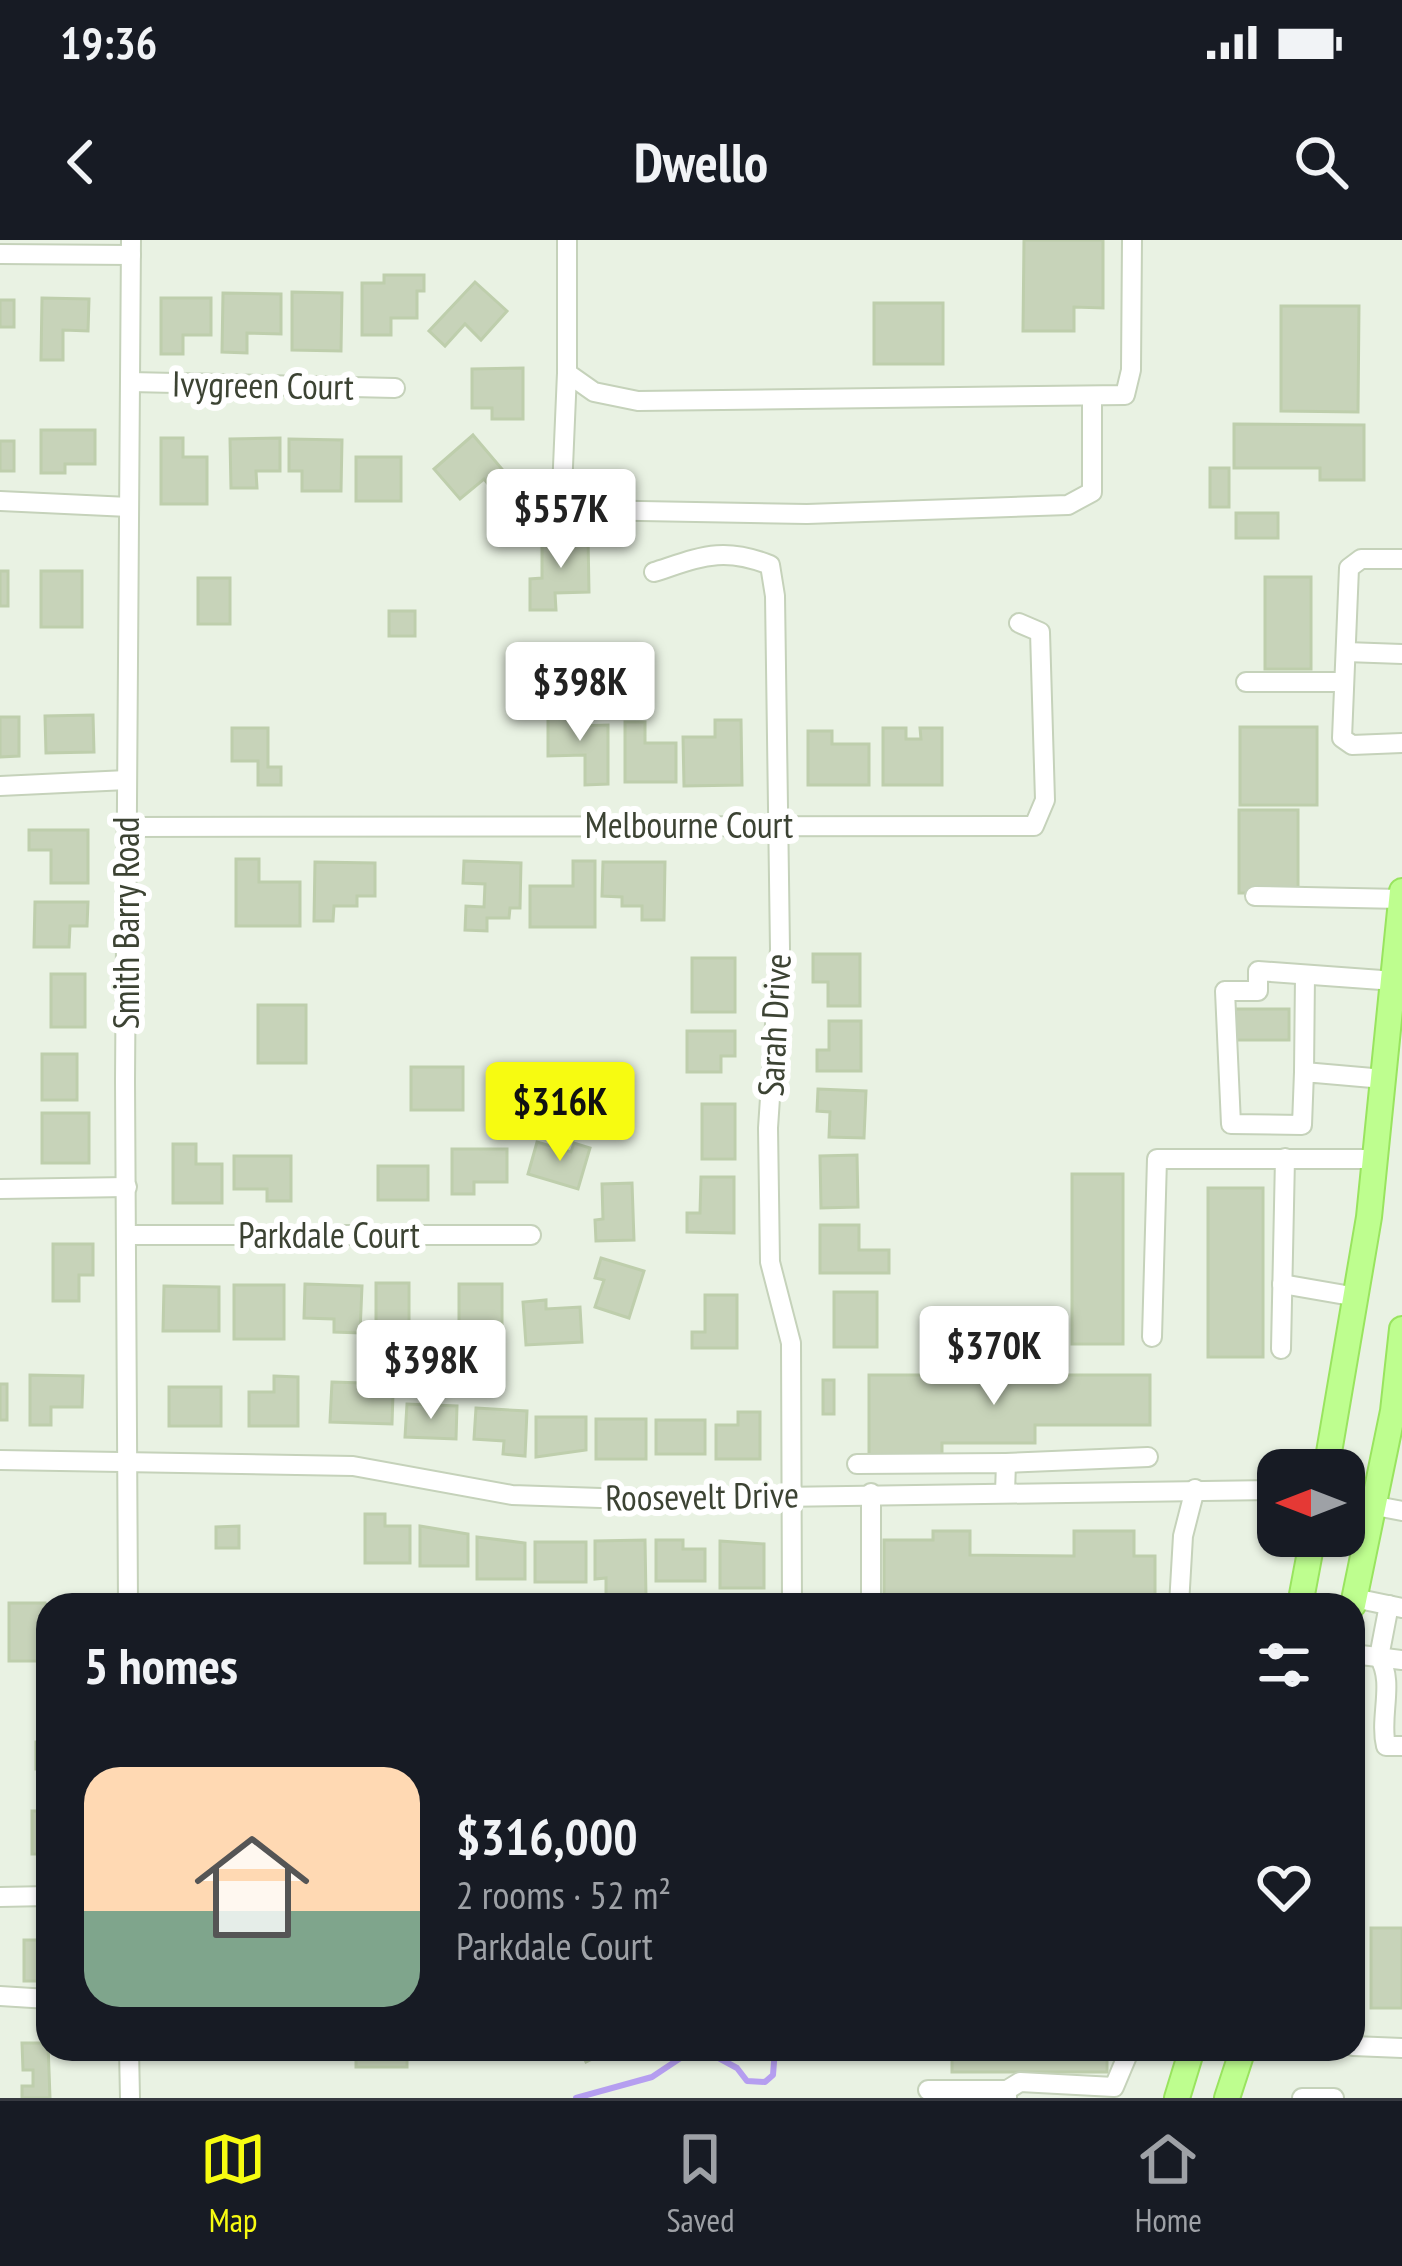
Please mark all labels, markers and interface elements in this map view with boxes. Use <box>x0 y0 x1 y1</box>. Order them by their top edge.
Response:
text: 19:36 <box>60 13 157 71</box>
text: Dwello <box>634 127 768 197</box>
icon: back <box>48 129 114 195</box>
icon: search <box>1288 129 1354 195</box>
street label: Ivygreen Court <box>172 359 354 410</box>
pin: $557K <box>477 469 645 571</box>
text: $557K <box>514 482 608 533</box>
pin: $398K <box>496 642 664 744</box>
text: $398K <box>533 655 627 706</box>
street label: Melbourne Court <box>585 801 793 848</box>
street label: Smith Barry Road <box>102 817 149 1029</box>
street label: Sarah Drive <box>746 952 801 1098</box>
pin: $316K <box>476 1062 644 1164</box>
text: $316K <box>513 1075 607 1126</box>
street label: Parkdale Court <box>238 1211 420 1258</box>
pin: $370K <box>910 1306 1078 1408</box>
text: $370K <box>947 1319 1041 1370</box>
pin: $398K <box>347 1320 515 1422</box>
text: $398K <box>384 1333 478 1384</box>
north arrow <box>1257 1449 1365 1557</box>
map controls <box>1257 1449 1365 1557</box>
street label: Roosevelt Drive <box>605 1470 799 1521</box>
text: 5 homes <box>84 1632 238 1698</box>
icon: filters <box>1251 1632 1317 1698</box>
text: $316,000 <box>456 1803 638 1869</box>
icon: home <box>180 1815 324 1959</box>
icon: heart <box>1251 1854 1317 1920</box>
text: 2 rooms · 52 m² <box>456 1869 671 1920</box>
text: Parkdale Court <box>456 1920 653 1971</box>
tab: Map <box>200 2126 266 2241</box>
tab: Saved <box>666 2126 734 2241</box>
tab: Home <box>1135 2126 1202 2241</box>

